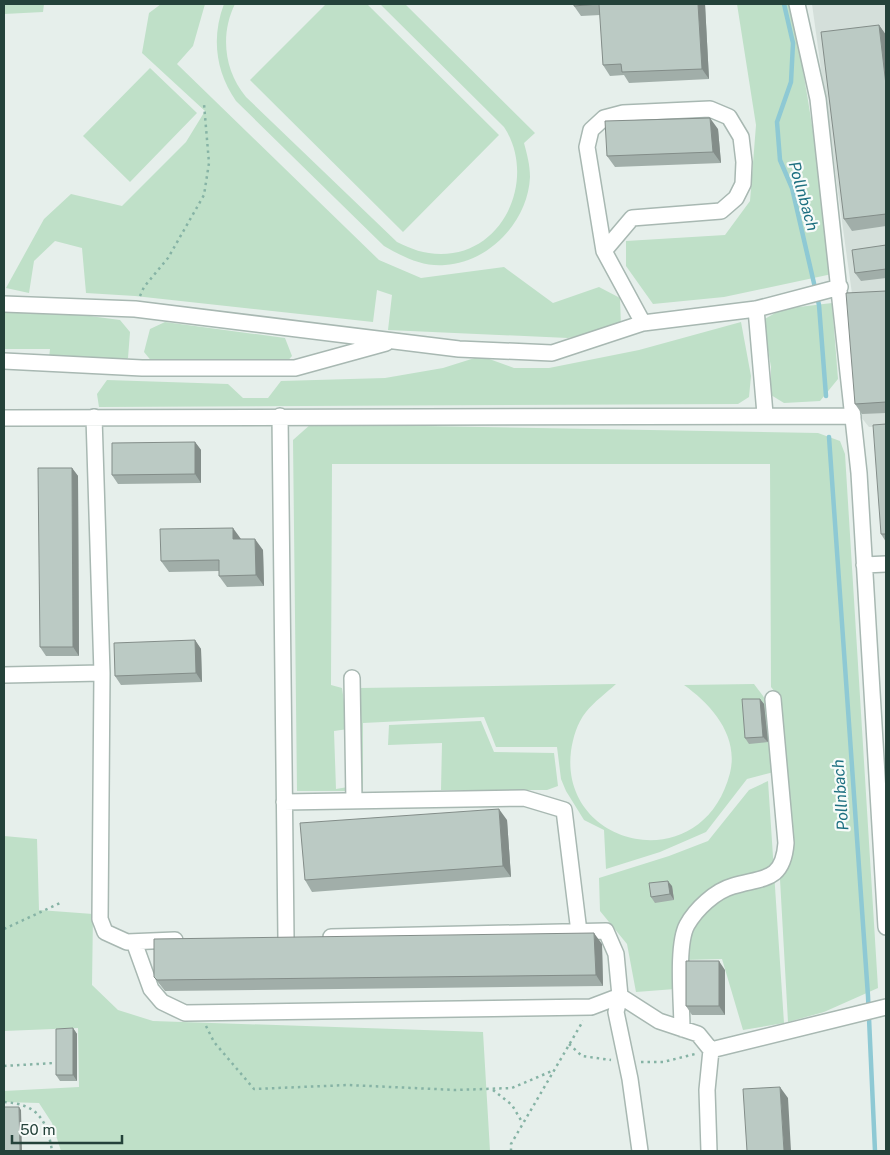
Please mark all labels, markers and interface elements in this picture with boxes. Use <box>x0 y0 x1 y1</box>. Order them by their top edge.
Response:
water label: Pollnbach <box>785 159 822 233</box>
water label: Pollnbach <box>829 759 852 831</box>
scale bar <box>12 1112 122 1144</box>
text: 50 m <box>20 1121 55 1138</box>

